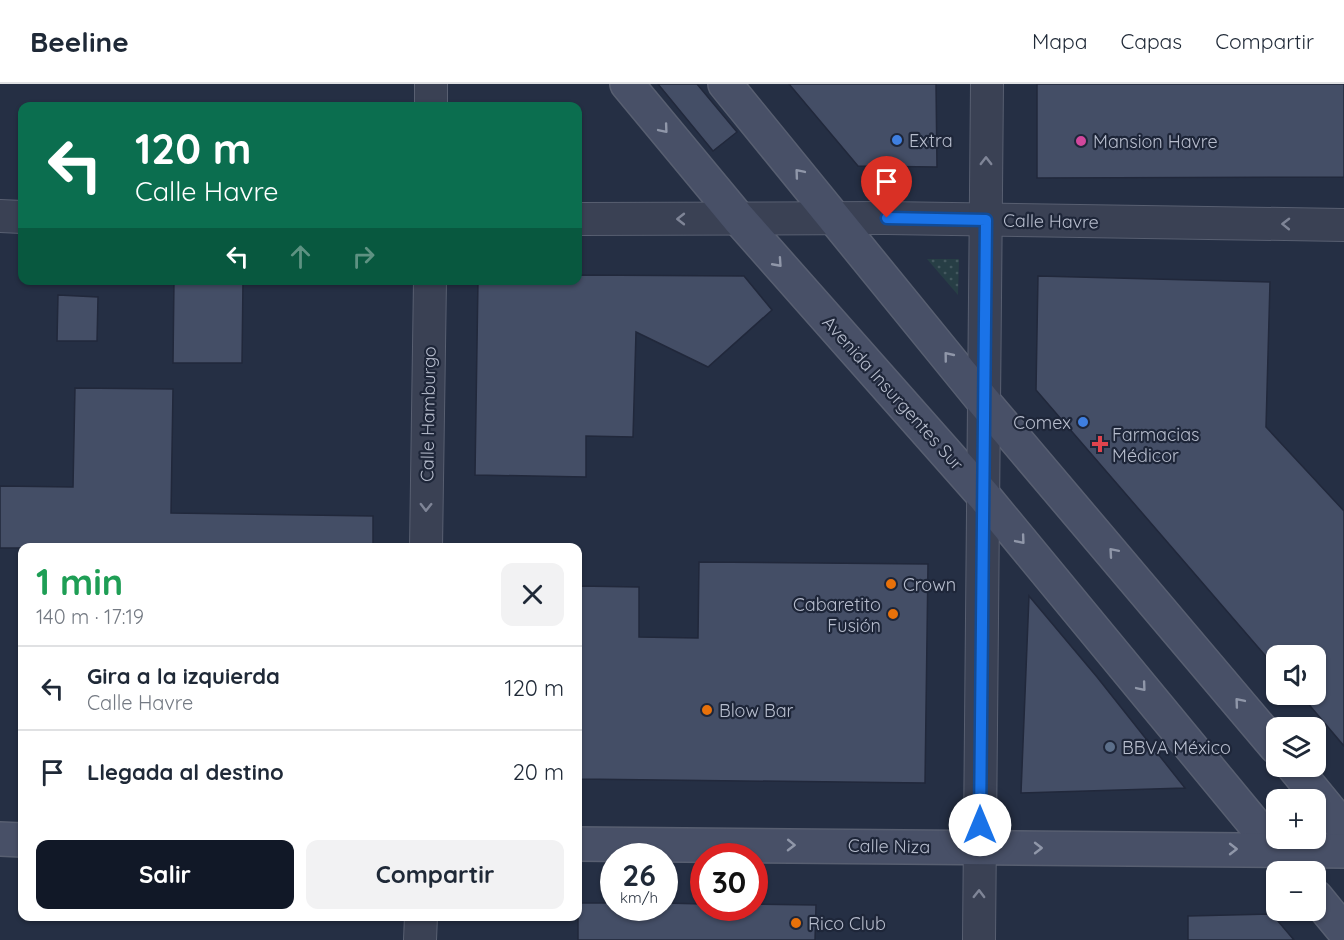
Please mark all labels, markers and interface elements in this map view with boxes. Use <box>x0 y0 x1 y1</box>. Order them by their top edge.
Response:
text: Beeline <box>30 24 129 59</box>
text: Mapa <box>1032 28 1087 54</box>
text: Capas <box>1120 28 1182 54</box>
text: Compartir <box>1215 28 1314 54</box>
text: 120 m <box>135 122 252 175</box>
one-way arrow <box>657 122 668 133</box>
icon: left <box>36 126 114 204</box>
place label: Extra <box>909 129 953 152</box>
place label: Mansion Havre <box>1093 130 1218 153</box>
marker: Extra <box>890 133 904 147</box>
marker: Mansion Havre <box>1074 134 1088 148</box>
pin <box>861 156 912 218</box>
one-way arrow <box>980 157 992 166</box>
icon: arrive <box>870 165 903 198</box>
one-way arrow <box>795 169 806 180</box>
text: Calle Havre <box>135 174 279 208</box>
street label: Calle Havre <box>1003 209 1099 233</box>
one-way arrow <box>676 213 685 225</box>
one-way arrow <box>1281 218 1290 230</box>
icon: left <box>221 240 254 273</box>
icon: ahead <box>284 240 317 273</box>
icon: right <box>347 240 380 273</box>
one-way arrow <box>771 256 782 267</box>
street label: Avenida Insurgentes Sur <box>817 311 969 475</box>
street label: Calle Hamburgo <box>415 346 441 482</box>
one-way arrow <box>944 351 955 362</box>
place label: Comex <box>1013 411 1071 434</box>
marker: Comex <box>1076 415 1090 429</box>
place label: Farmacias Médicor <box>1112 423 1200 467</box>
marker: Farmacias Médicor <box>1093 437 1107 451</box>
one-way arrow <box>420 502 432 511</box>
one-way arrow <box>1013 533 1024 544</box>
one-way arrow <box>1109 548 1120 559</box>
text: 1 min <box>36 559 123 604</box>
button: close <box>501 563 564 626</box>
place label: Crown <box>903 573 956 596</box>
marker: Crown <box>884 577 898 591</box>
place label: Cabaretito Fusión <box>793 593 881 637</box>
text: 140 m · 17:19 <box>36 604 144 629</box>
marker: Cabaretito Fusión <box>886 607 900 621</box>
map controls <box>1266 645 1326 921</box>
button: sound <box>1266 645 1326 705</box>
text: Gira a la izquierda <box>87 662 280 690</box>
icon: left <box>36 672 69 705</box>
text: 120 m <box>505 674 564 702</box>
one-way arrow <box>1135 680 1146 691</box>
text: Calle Havre <box>87 690 193 715</box>
one-way arrow <box>1235 698 1246 709</box>
place label: Blow Bar <box>719 699 794 722</box>
marker: Blow Bar <box>700 703 714 717</box>
button: layers <box>1266 717 1326 777</box>
place label: BBVA México <box>1122 736 1231 759</box>
marker: BBVA México <box>1103 740 1117 754</box>
icon: arrive <box>36 756 69 789</box>
text: Llegada al destino <box>87 758 284 786</box>
text: 20 m <box>513 758 564 786</box>
button: + <box>1266 789 1326 849</box>
position arrow <box>948 793 1012 857</box>
street label: Calle Niza <box>848 834 930 858</box>
one-way arrow <box>786 839 795 852</box>
button: Salir <box>36 840 294 909</box>
button: Compartir <box>306 840 564 909</box>
one-way arrow <box>1034 842 1043 854</box>
speed limit sign: 30 <box>690 843 768 921</box>
one-way arrow <box>1229 843 1238 855</box>
text: 26 <box>622 856 656 894</box>
button: − <box>1266 861 1326 921</box>
text: km/h <box>620 888 658 907</box>
one-way arrow <box>973 889 985 898</box>
place label: Rico Club <box>808 912 886 935</box>
marker: Rico Club <box>789 916 803 930</box>

